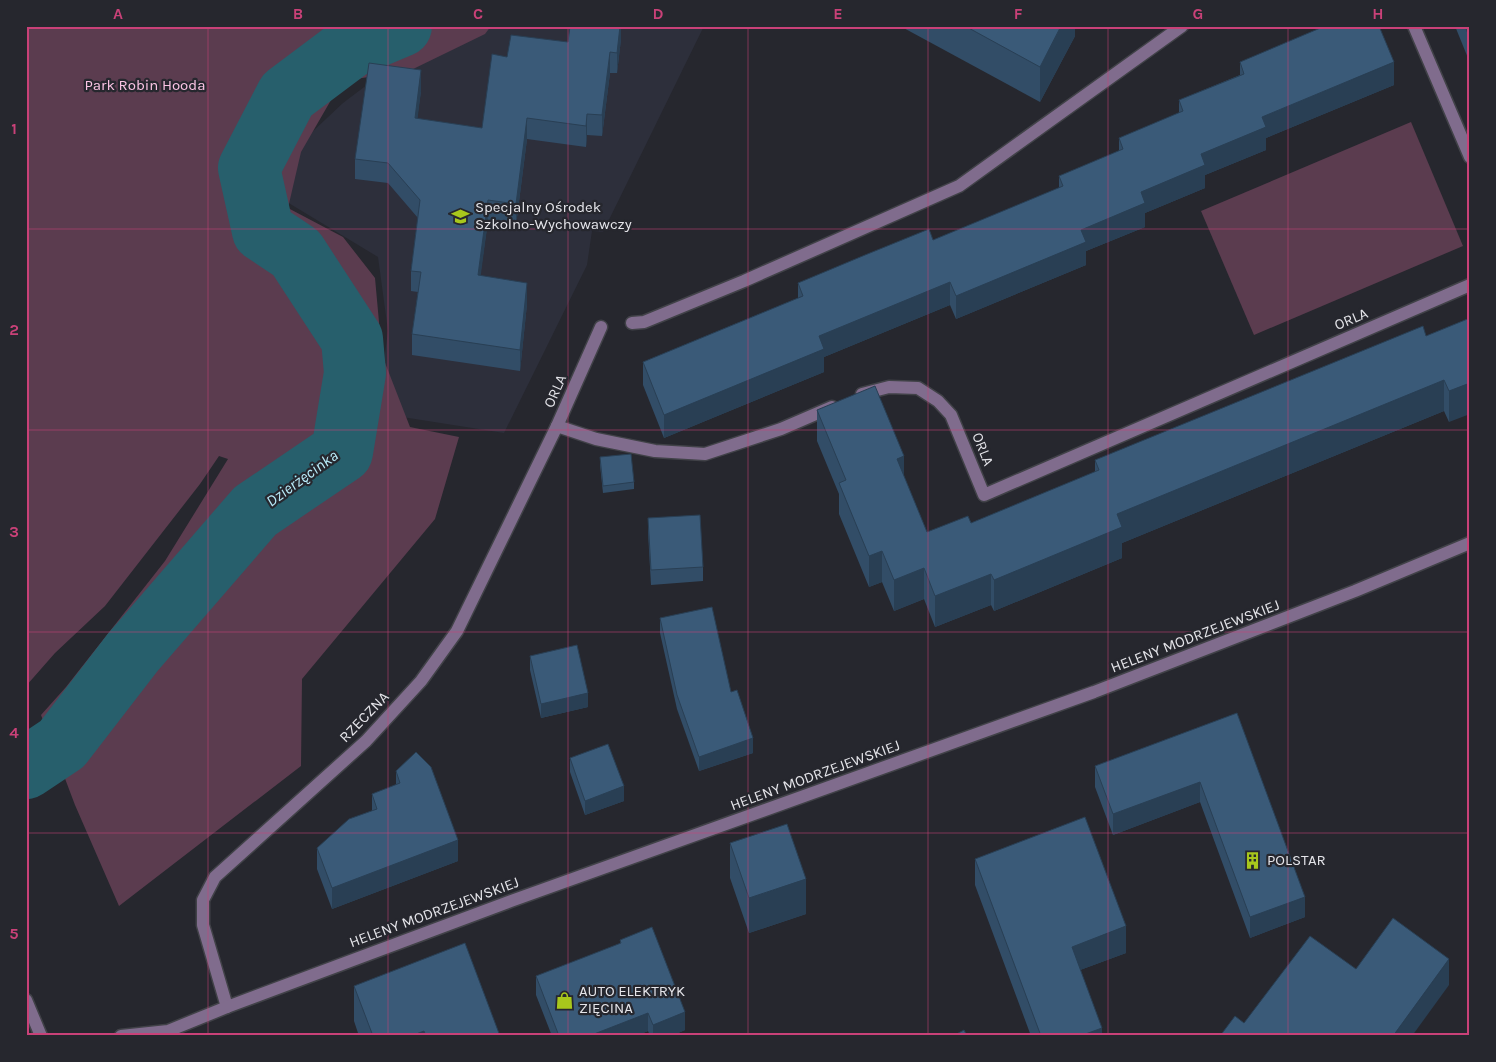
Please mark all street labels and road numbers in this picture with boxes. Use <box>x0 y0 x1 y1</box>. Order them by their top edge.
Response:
street label: ORLA <box>1332 304 1371 334</box>
street label: ORLA <box>540 371 570 410</box>
street label: ORLA <box>968 430 998 469</box>
street label: HELENY MODRZEJEWSKIEJ <box>1108 595 1282 677</box>
street label: RZECZNA <box>335 688 393 746</box>
street label: HELENY MODRZEJEWSKIEJ <box>728 736 902 814</box>
street label: HELENY MODRZEJEWSKIEJ <box>347 873 521 951</box>

